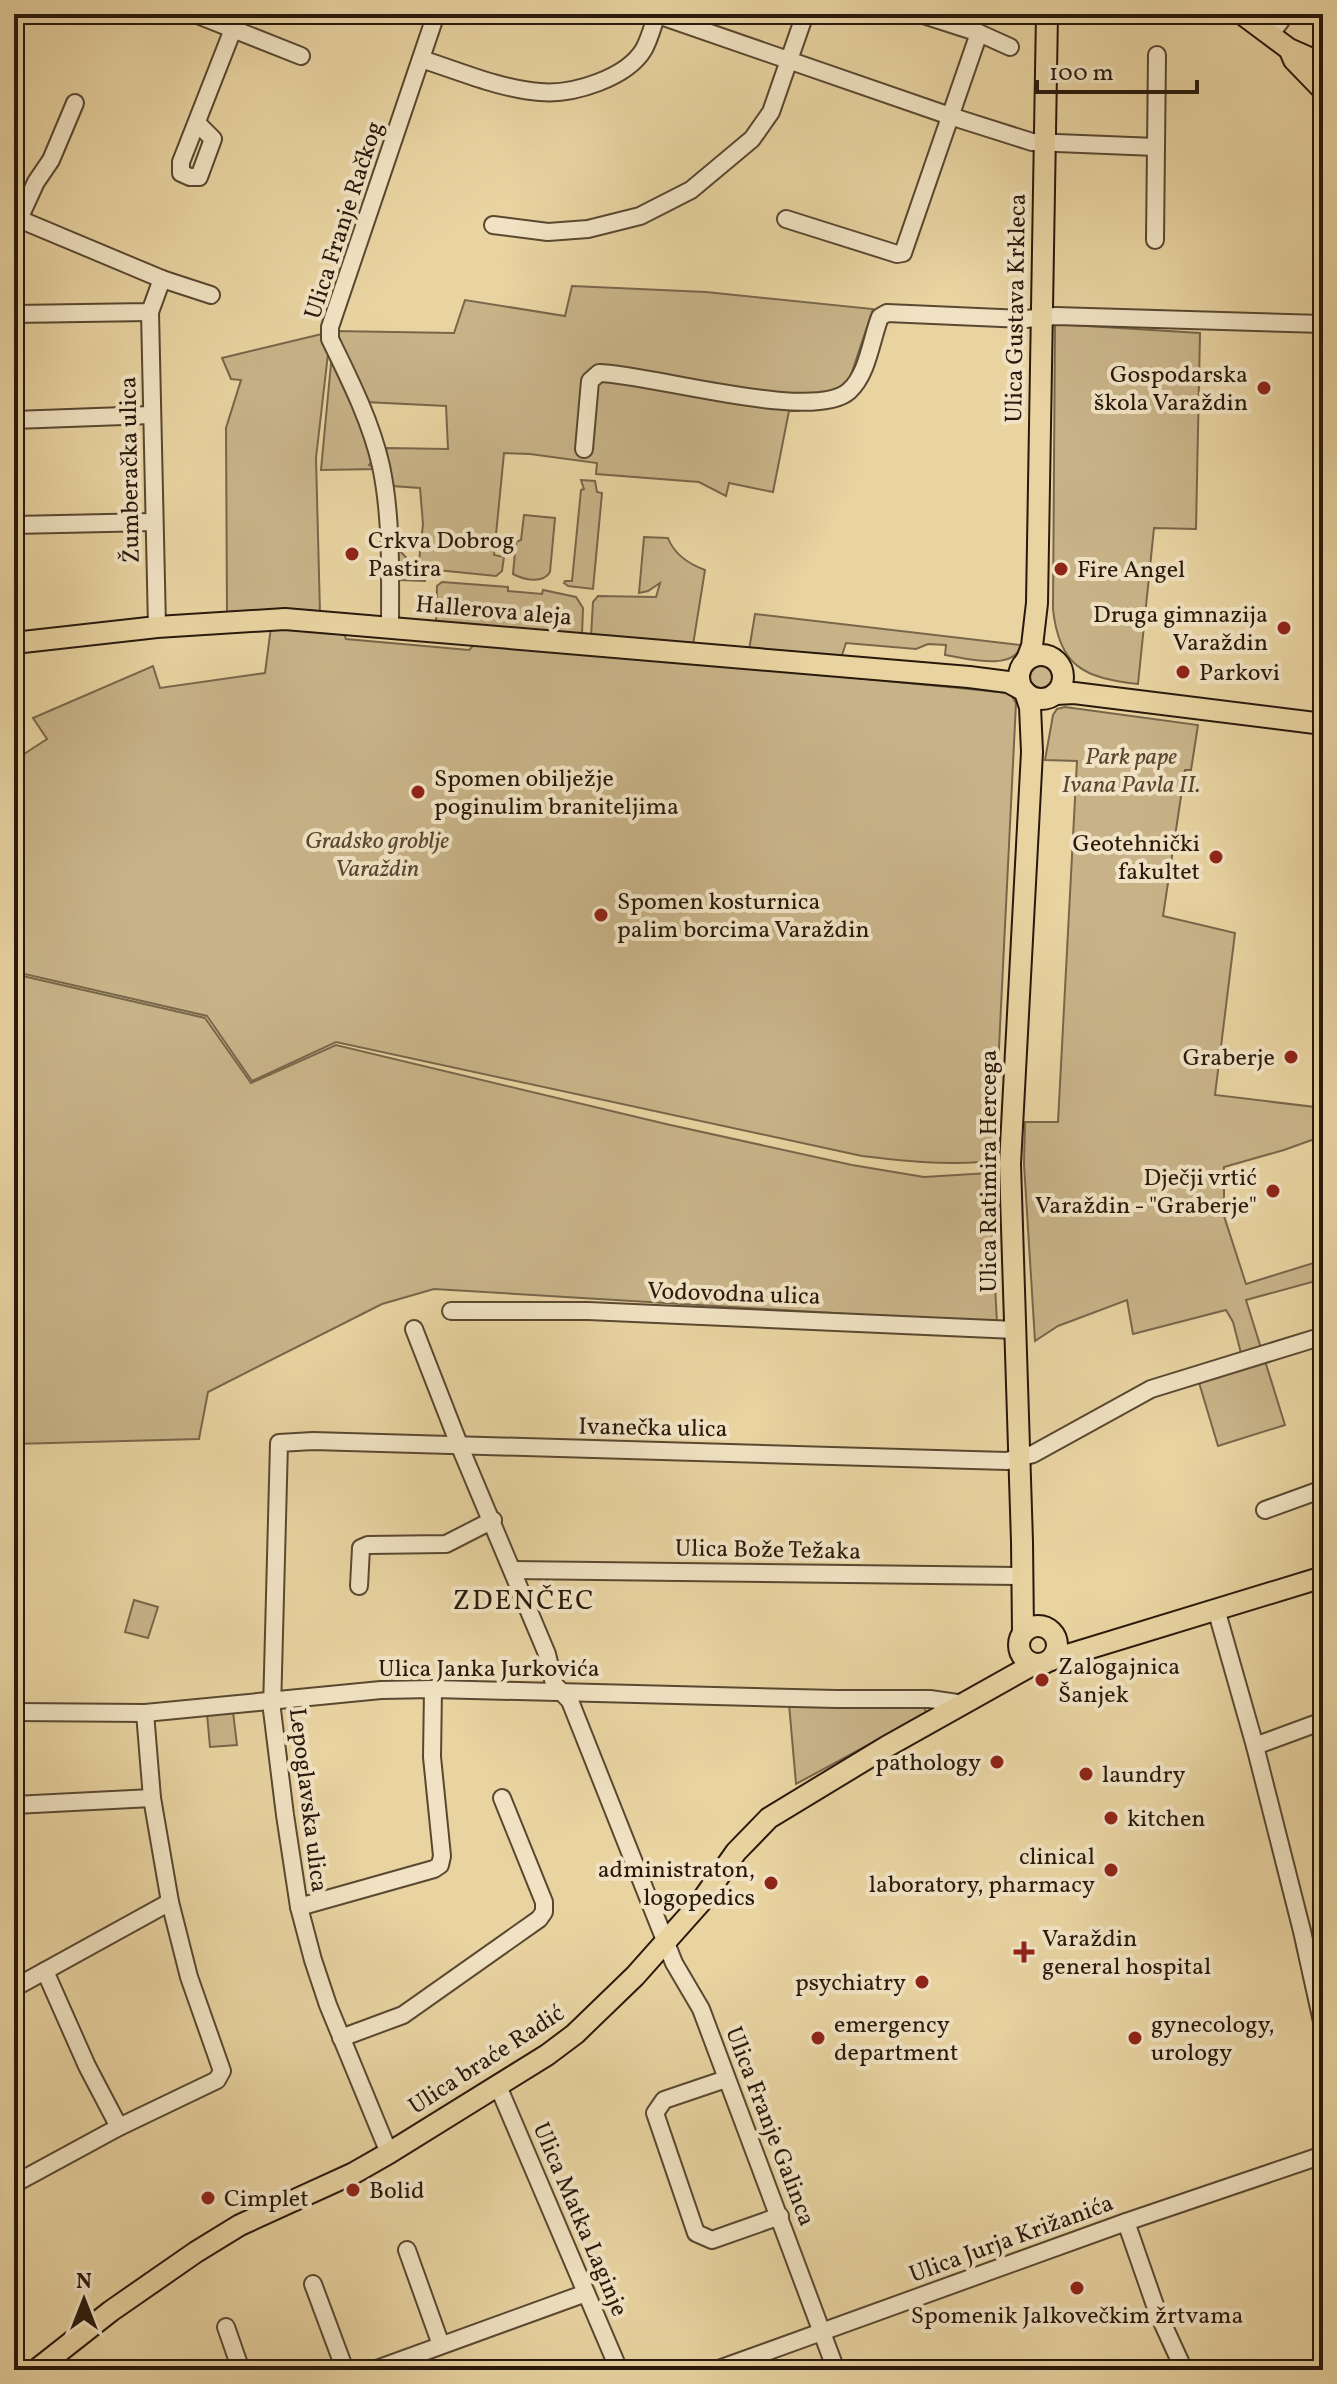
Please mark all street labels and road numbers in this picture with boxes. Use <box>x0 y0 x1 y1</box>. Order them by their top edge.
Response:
street label: Ulica Franje Račkog <box>297 117 393 324</box>
street label: Ulica Gustava Krkleca <box>998 193 1036 423</box>
street label: Žumberačka ulica <box>112 376 150 564</box>
street label: Hallerova aleja <box>414 588 574 636</box>
street label: Ulica Ratimira Hercega <box>973 1050 1007 1292</box>
street label: Vodovodna ulica <box>647 1275 821 1315</box>
street label: Ivanečka ulica <box>578 1411 728 1447</box>
street label: Ulica Bože Težaka <box>675 1532 861 1570</box>
street label: Ulica Janka Jurkovića <box>378 1653 600 1687</box>
street label: Lepoglavska ulica <box>279 1706 335 1894</box>
street label: Ulica braće Radić <box>402 1997 572 2124</box>
street label: Ulica Franje Galinca <box>715 2022 823 2231</box>
street label: Ulica Matka Laginje <box>523 2118 635 2322</box>
street label: Ulica Jurja Križanića <box>905 2187 1118 2293</box>

